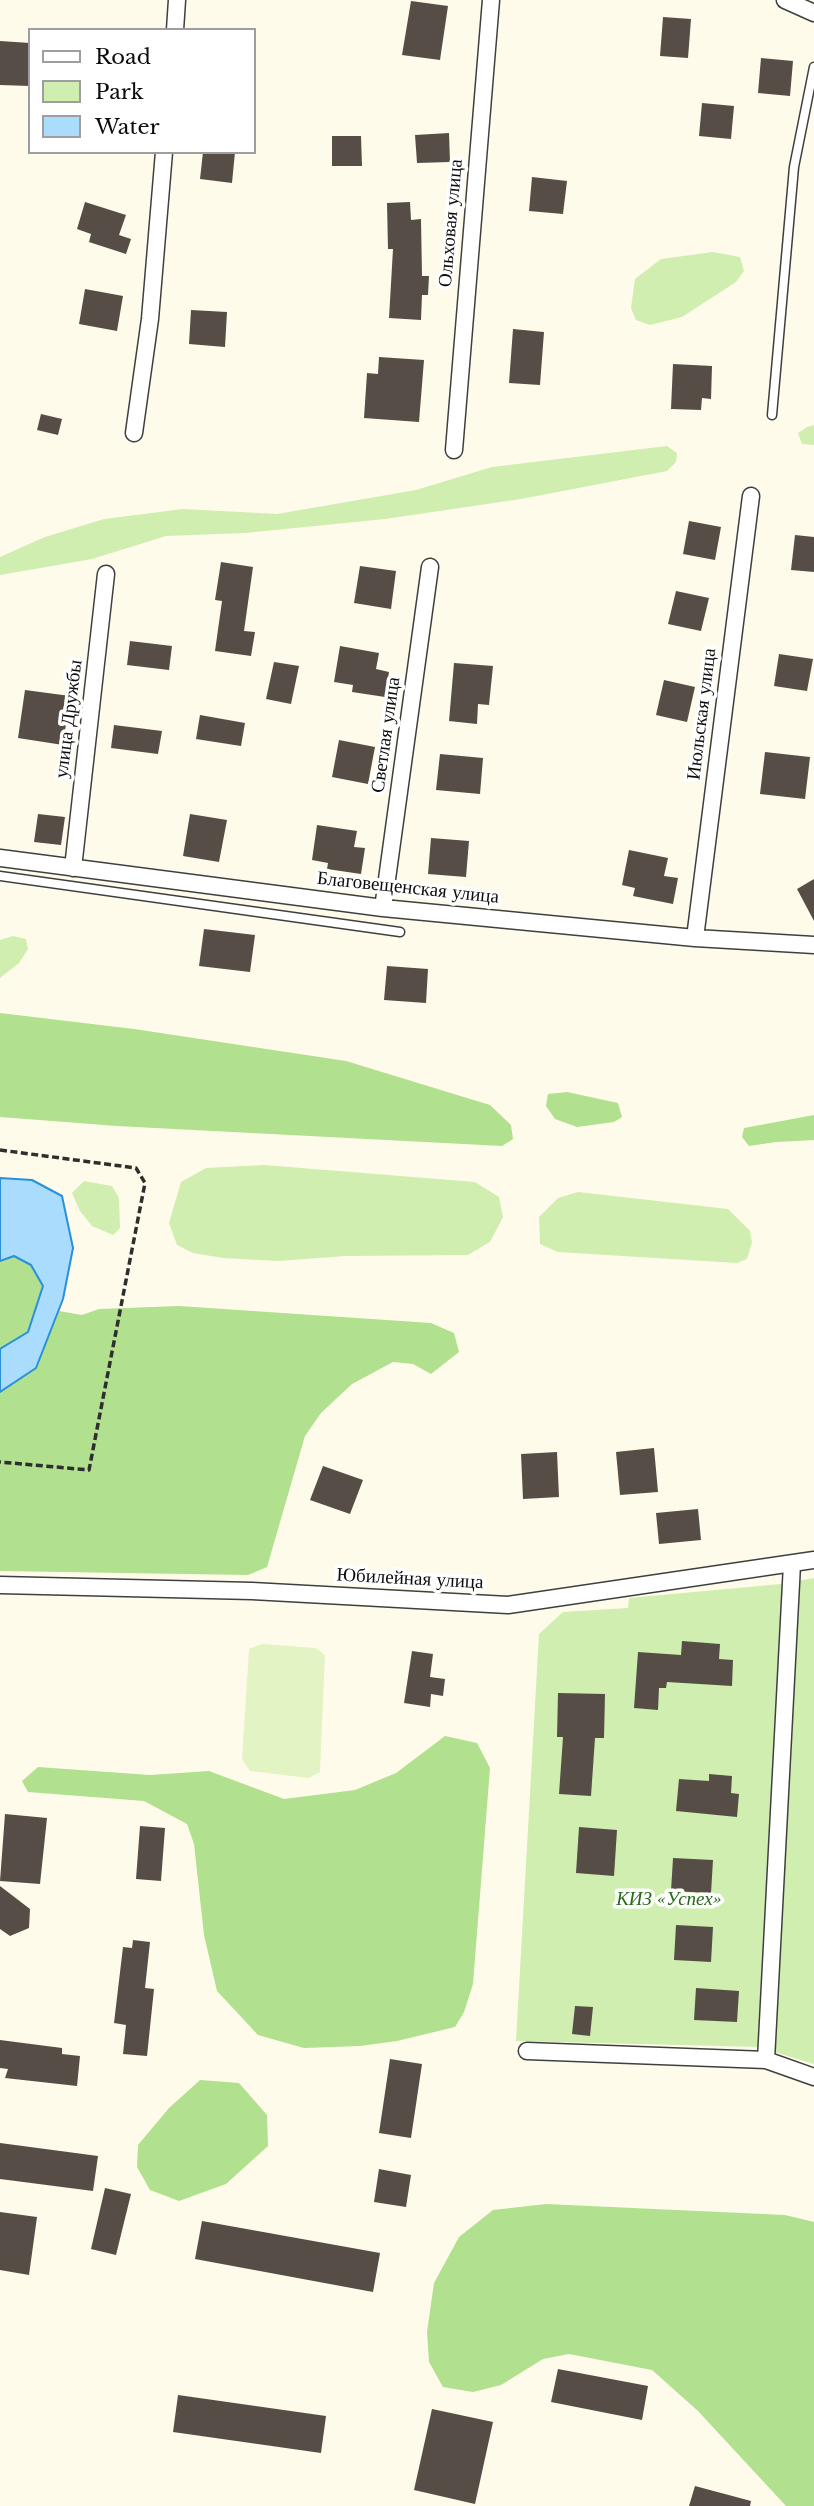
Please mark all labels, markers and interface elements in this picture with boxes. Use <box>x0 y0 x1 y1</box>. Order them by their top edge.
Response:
legend <box>28 28 256 154</box>
text: Road <box>95 44 151 70</box>
text: Park <box>95 79 144 105</box>
text: Water <box>95 114 159 140</box>
street label: Ольховая улица <box>434 158 468 288</box>
street label: Июльская улица <box>683 647 721 781</box>
street label: улица Дружбы <box>50 658 88 780</box>
street label: Светлая улица <box>367 676 405 794</box>
street label: Благовещенская улица <box>316 867 500 909</box>
street label: Юбилейная улица <box>336 1564 484 1594</box>
park label: КИЗ «Успех» <box>616 1889 722 1911</box>

